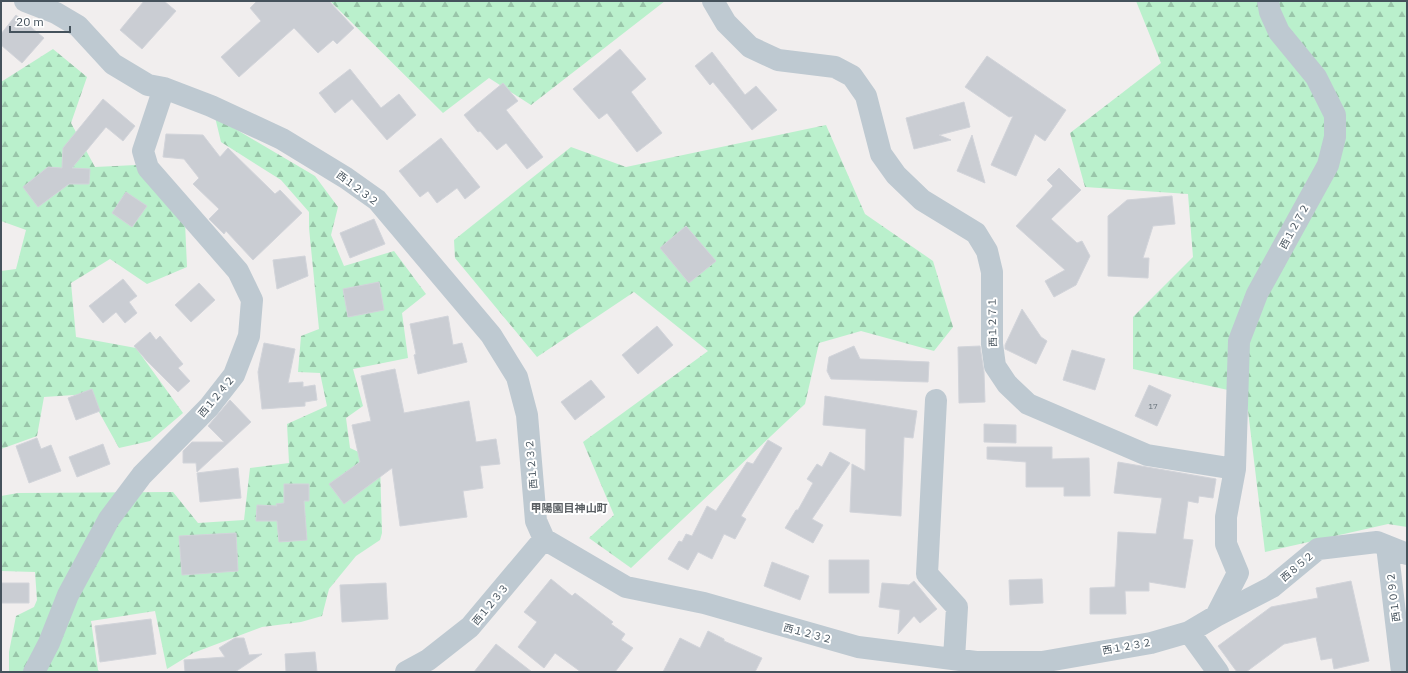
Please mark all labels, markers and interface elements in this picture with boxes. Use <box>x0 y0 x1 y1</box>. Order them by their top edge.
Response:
scale bar <box>10 8 70 34</box>
text: 20 m <box>16 14 44 29</box>
street label: 西１２３２ <box>334 168 382 209</box>
street label: 西１２７２ <box>1277 201 1312 251</box>
street label: 西１２７１ <box>986 297 999 347</box>
street label: 西１２４２ <box>195 373 237 420</box>
house number: 17 <box>1148 401 1158 411</box>
street label: 西１２３２ <box>523 438 540 489</box>
district label: 甲陽園目神山町 <box>531 501 608 515</box>
street label: 西８５２ <box>1278 549 1317 584</box>
street label: 西１０９２ <box>1384 571 1403 623</box>
street label: 西１２３３ <box>469 581 511 628</box>
street label: 西１２３２ <box>782 621 834 646</box>
street label: 西１２３２ <box>1101 636 1153 657</box>

